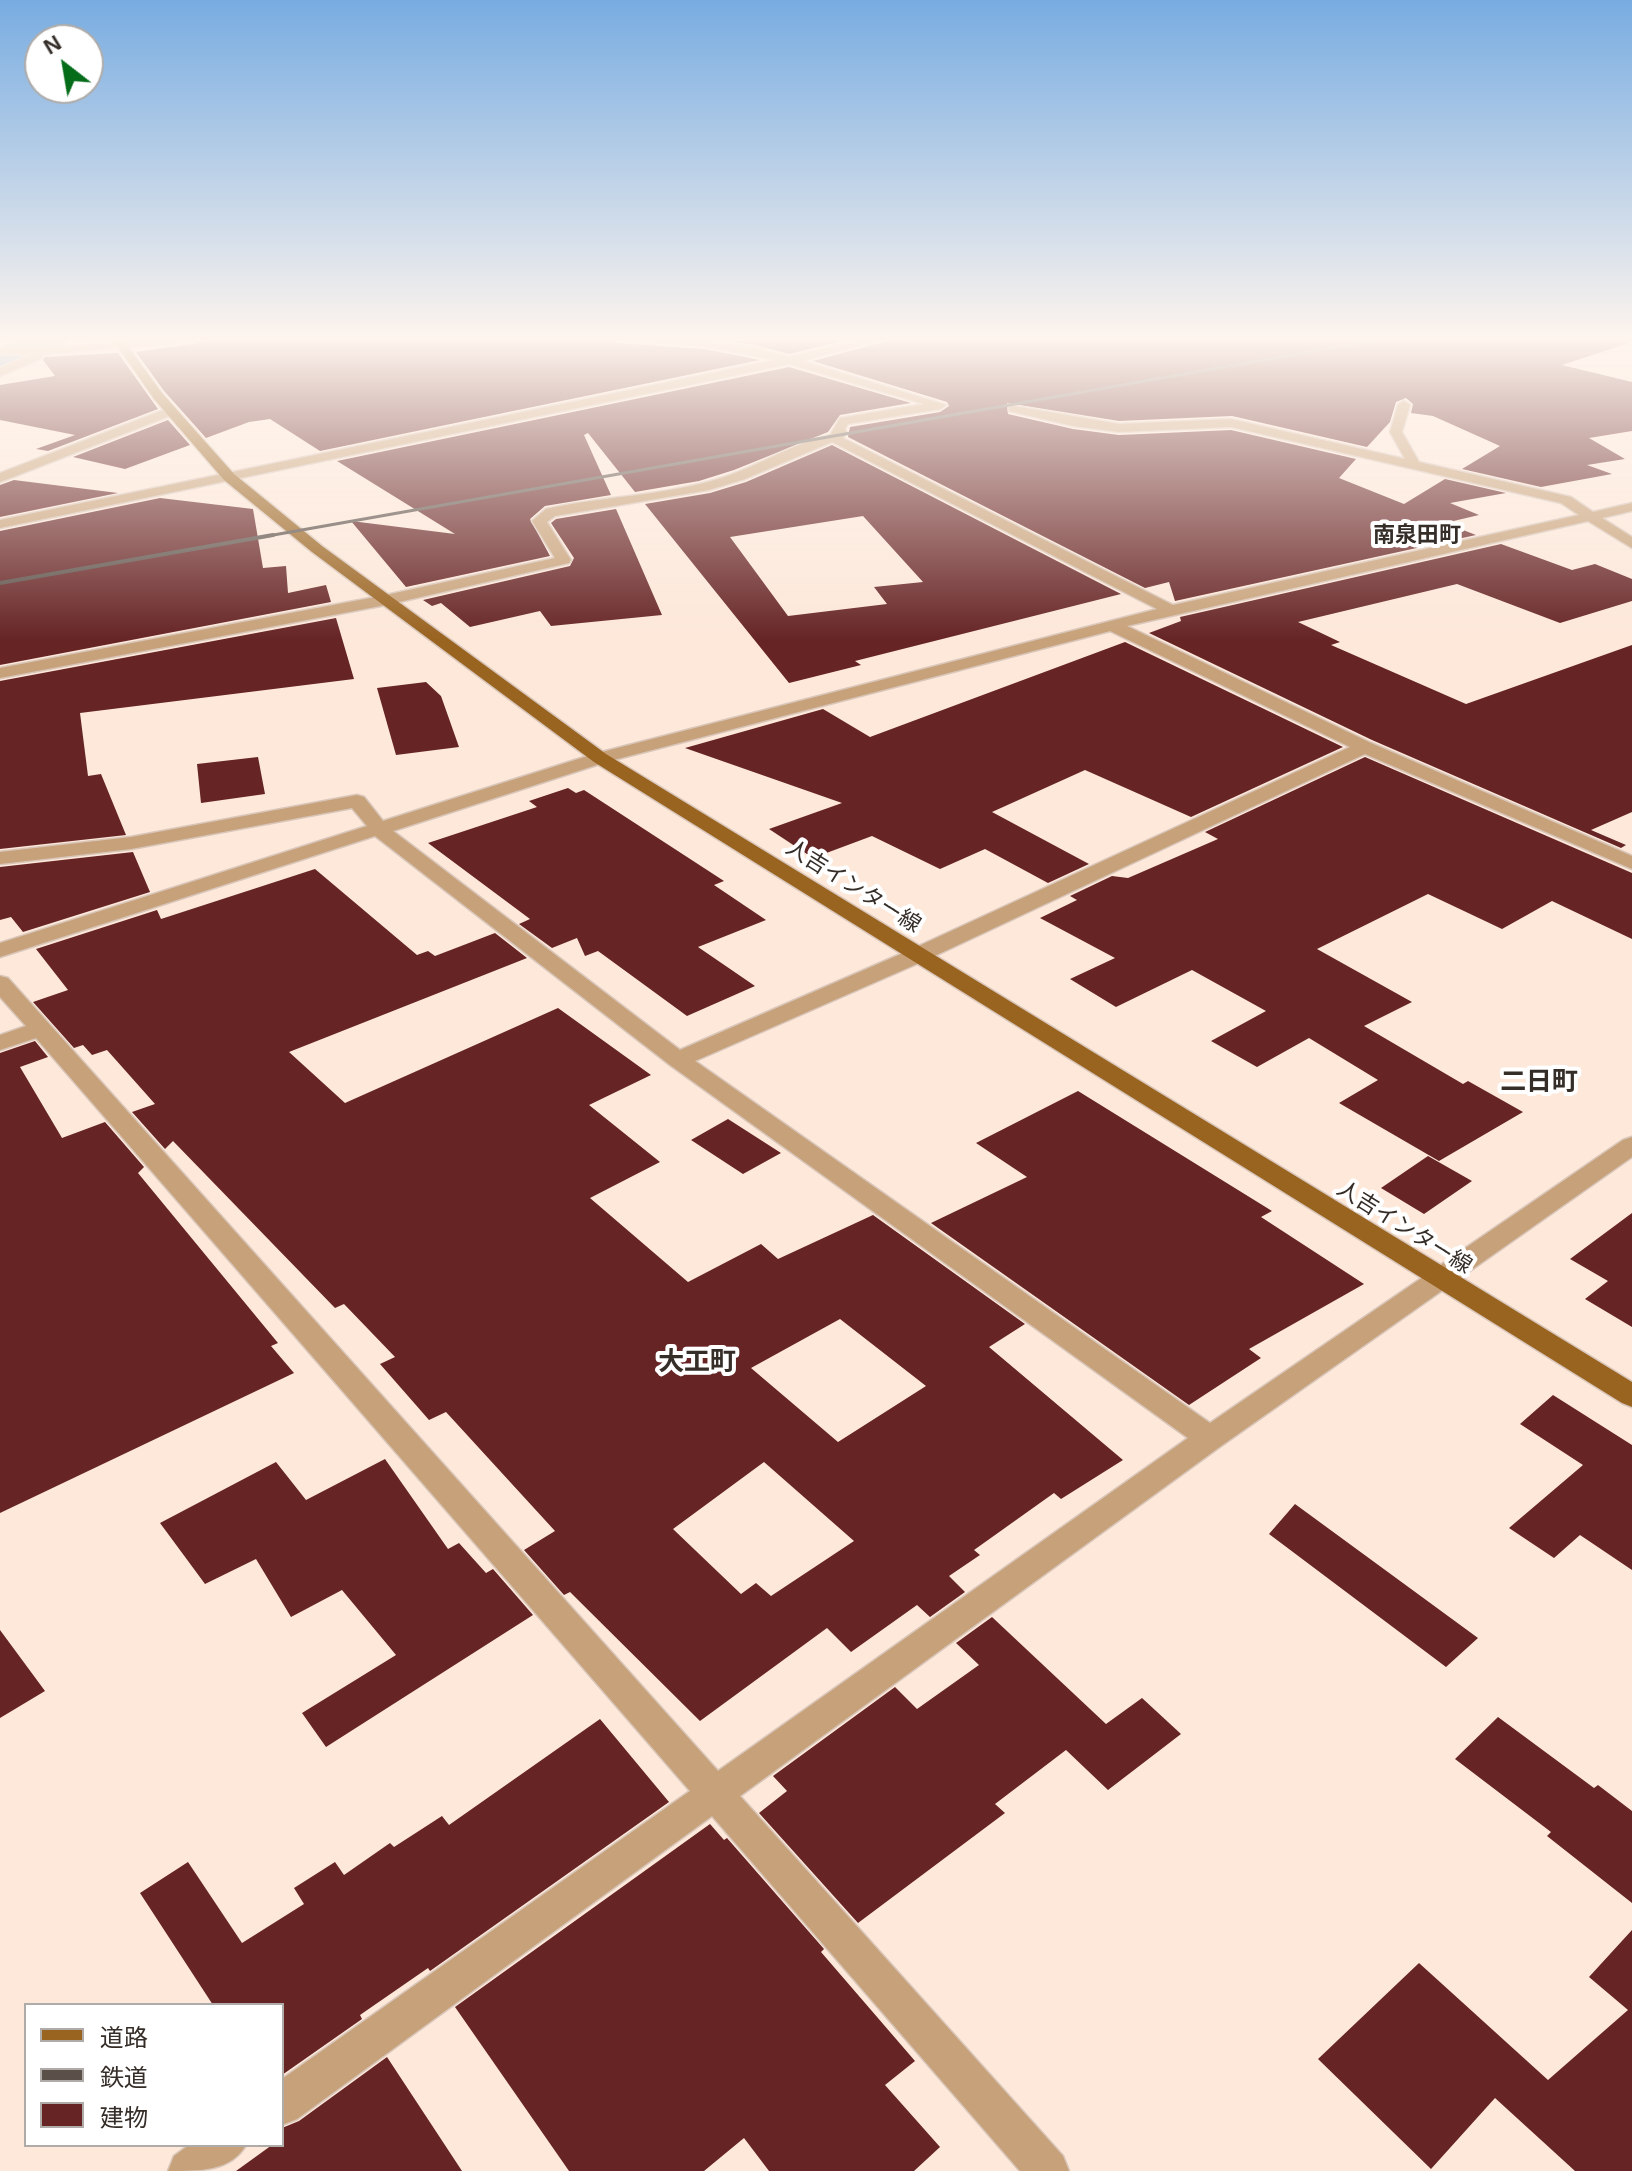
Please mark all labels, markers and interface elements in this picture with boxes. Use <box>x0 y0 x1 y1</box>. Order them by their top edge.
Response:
north arrow <box>24 24 104 104</box>
text: N <box>39 30 66 60</box>
district label: 南泉田町 <box>1373 523 1461 549</box>
street label: 人吉インター線 <box>781 835 925 939</box>
district label: 二日町 <box>1500 1067 1578 1099</box>
street label: 人吉インター線 <box>1332 1176 1476 1280</box>
district label: 大工町 <box>658 1347 736 1379</box>
legend <box>24 2003 284 2147</box>
text: 道路 <box>100 2024 148 2051</box>
text: 鉄道 <box>100 2064 148 2091</box>
text: 建物 <box>100 2104 148 2131</box>

